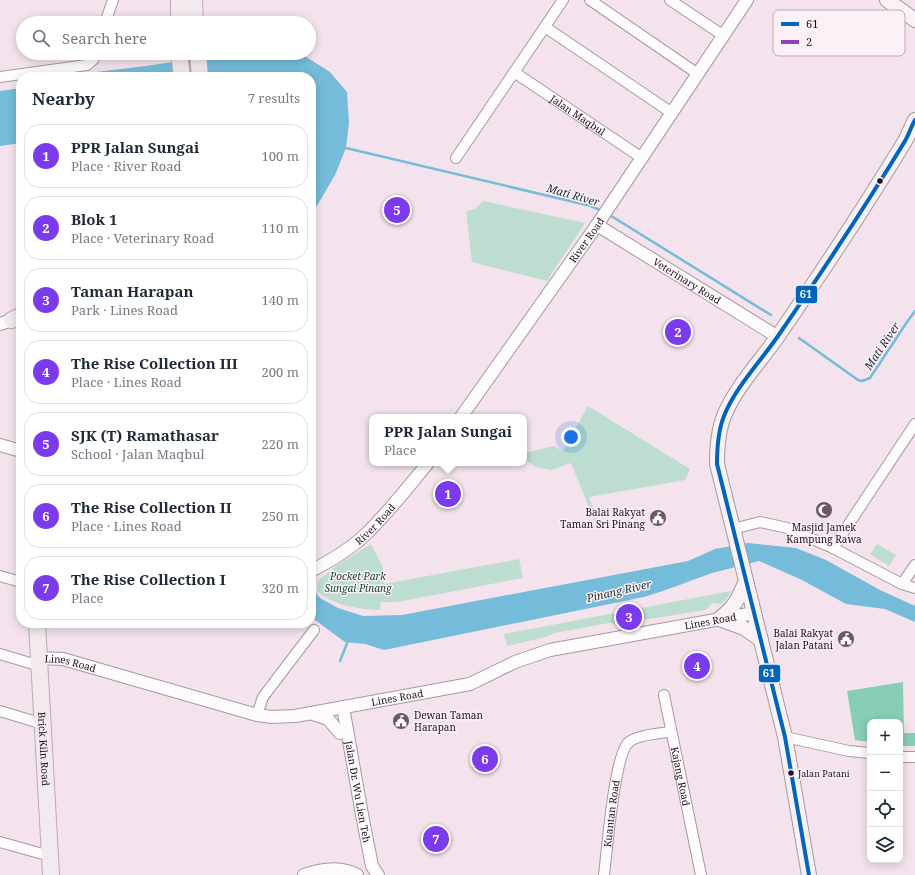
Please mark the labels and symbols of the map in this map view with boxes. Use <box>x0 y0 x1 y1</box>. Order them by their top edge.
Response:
legend <box>773 10 905 56</box>
text: 61 <box>806 16 818 31</box>
text: 2 <box>806 34 812 49</box>
street label: Jalan Maqbul <box>547 91 608 139</box>
unlabelled marker <box>875 176 885 186</box>
water label: Mati River <box>544 180 602 209</box>
pin: 5 <box>384 195 410 225</box>
street label: River Road <box>566 215 607 265</box>
street label: Veterinary Road <box>650 254 724 307</box>
line badge: 61 <box>795 285 818 304</box>
text: 61 <box>800 286 812 301</box>
pin: 2 <box>665 317 691 347</box>
water label: Mati River <box>860 318 903 373</box>
your location <box>561 427 581 447</box>
pin: 1 <box>435 479 461 509</box>
street label: River Road <box>352 500 398 548</box>
mosque icon: Masjid Jamek Kampung Rawa <box>814 500 834 520</box>
place label: Balai Rakyat Taman Sri Pinang <box>560 505 646 531</box>
public building icon: Balai Rakyat Taman Sri Pinang <box>648 508 668 528</box>
place label: Masjid Jamek Kampung Rawa <box>786 520 862 546</box>
park label: Pocket Park Sungai Pinang <box>325 569 392 595</box>
water label: Pinang River <box>584 576 653 605</box>
pin: 3 <box>616 602 642 632</box>
street label: Lines Road <box>683 609 737 632</box>
place label: Balai Rakyat Jalan Patani <box>773 626 834 652</box>
public building icon: Balai Rakyat Jalan Patani <box>836 629 856 649</box>
street label: Lines Road <box>44 651 98 675</box>
pin: 4 <box>684 651 710 681</box>
line badge: 61 <box>758 664 781 683</box>
text: 61 <box>763 665 775 680</box>
street label: Lines Road <box>370 686 424 709</box>
place label: Dewan Taman Harapan <box>414 708 483 734</box>
street label: Brick Kiln Road <box>35 711 53 786</box>
public building icon: Dewan Taman Harapan <box>391 711 411 731</box>
street label: Jalan Dr. Wu Lien Teh <box>342 739 374 845</box>
pin: 6 <box>472 744 498 774</box>
street label: Kajang Road <box>668 746 694 807</box>
place label: Jalan Patani <box>797 767 850 780</box>
marker: Jalan Patani <box>786 768 796 778</box>
street label: Kuantan Road <box>600 779 623 848</box>
pin: 7 <box>423 824 449 854</box>

